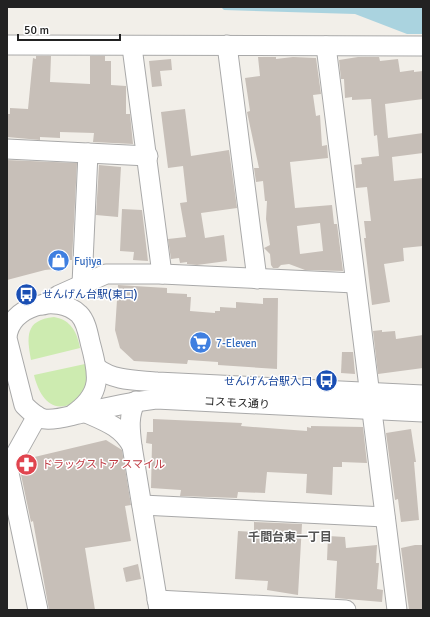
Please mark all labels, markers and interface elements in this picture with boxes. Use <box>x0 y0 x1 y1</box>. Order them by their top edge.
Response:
scale bar <box>18 16 120 42</box>
text: 50 m <box>24 23 49 38</box>
shop icon: Fujiya <box>45 248 71 274</box>
place label: Fujiya <box>74 255 102 268</box>
bus stop icon: せんげん台駅(東口) <box>13 281 39 307</box>
place label: せんげん台駅(東口) <box>42 288 137 301</box>
supermarket icon: 7-Eleven <box>188 330 214 356</box>
place label: 7-Eleven <box>216 337 257 350</box>
bus stop icon: せんげん台駅入口 <box>314 368 340 394</box>
place label: せんげん台駅入口 <box>224 375 312 388</box>
street label: コスモス通り <box>204 395 270 411</box>
pharmacy icon: ドラッグストア スマイル <box>13 451 39 477</box>
place label: ドラッグストア スマイル <box>42 458 165 471</box>
district label: 千間台東一丁目 <box>248 530 332 545</box>

